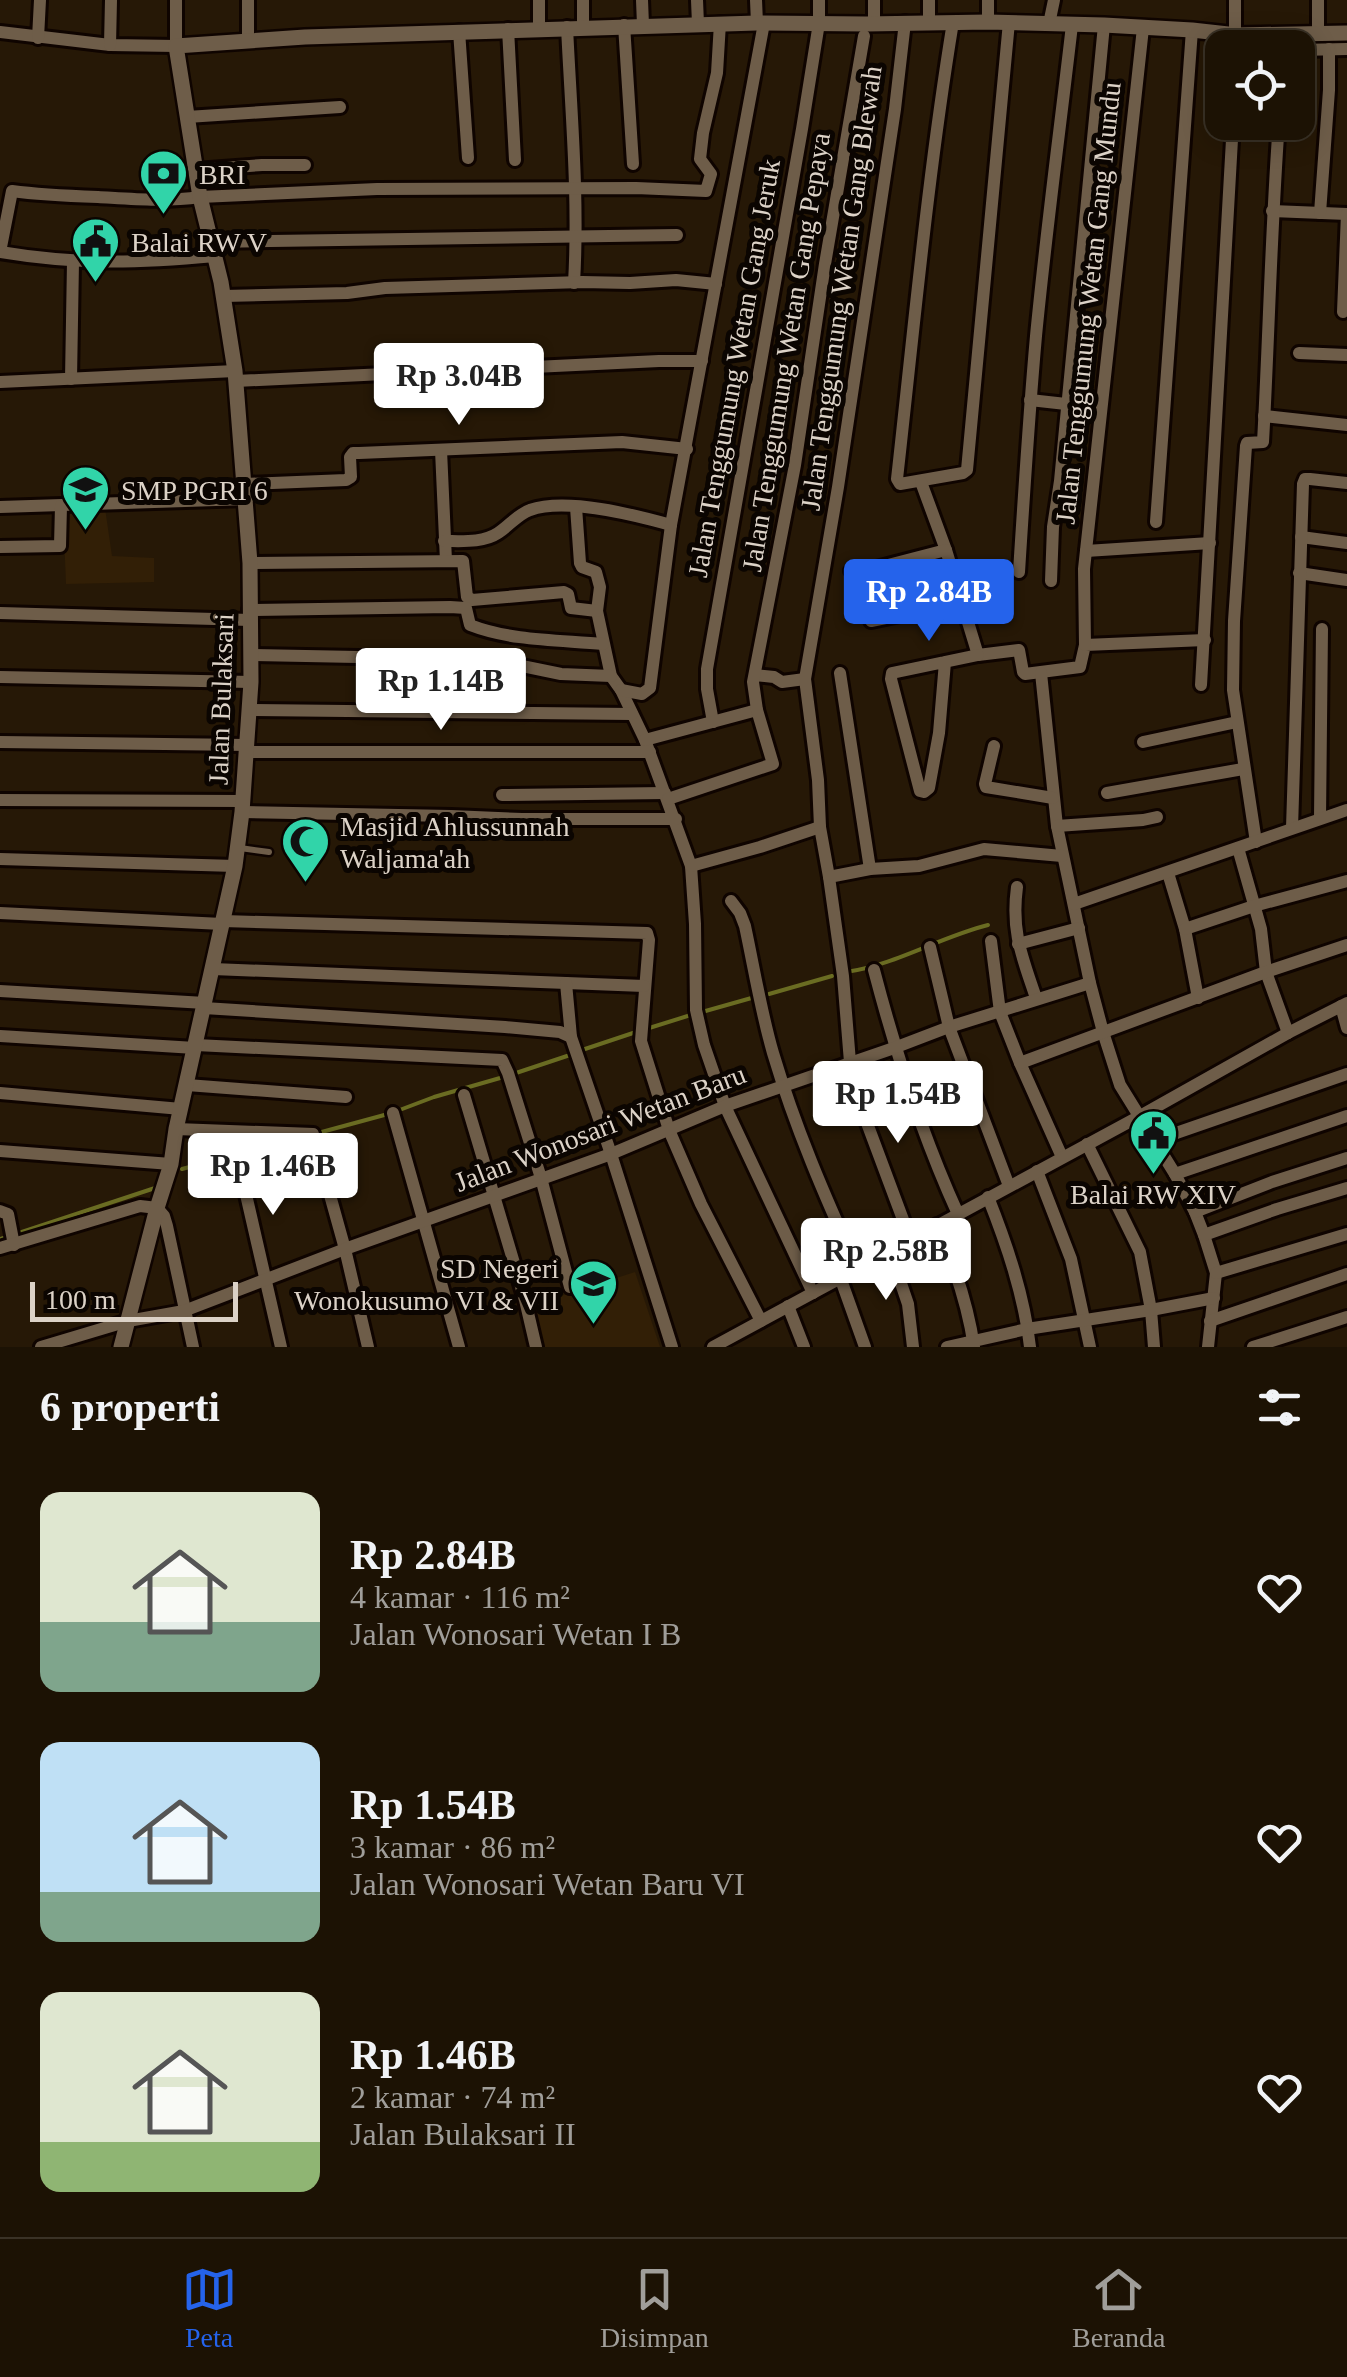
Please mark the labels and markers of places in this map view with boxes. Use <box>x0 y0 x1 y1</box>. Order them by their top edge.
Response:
bank icon: BRI <box>138 148 190 216</box>
place label: BRI <box>199 159 246 190</box>
public building icon: Balai RW V <box>70 216 122 284</box>
place label: Balai RW V <box>131 227 267 258</box>
pin: Rp 3.04B <box>356 343 562 428</box>
school or university icon: SMP PGRI 6 <box>60 464 112 532</box>
place label: SMP PGRI 6 <box>121 475 268 506</box>
pin: Rp 2.84B <box>826 559 1032 644</box>
pin: Rp 1.14B <box>338 648 544 733</box>
place label: Masjid Ahlussunnah Waljama'ah <box>340 811 569 874</box>
mosque icon: Masjid Ahlussunnah Waljama'ah <box>279 816 331 884</box>
pin: Rp 1.54B <box>795 1061 1001 1146</box>
public building icon: Balai RW XIV <box>1127 1108 1179 1176</box>
pin: Rp 1.46B <box>170 1133 376 1218</box>
place label: Balai RW XIV <box>1070 1179 1236 1210</box>
pin: Rp 2.58B <box>783 1218 989 1303</box>
place label: SD Negeri Wonokusumo VI & VII <box>294 1253 559 1316</box>
school or university icon: SD Negeri Wonokusumo VI & VII <box>568 1258 620 1326</box>

